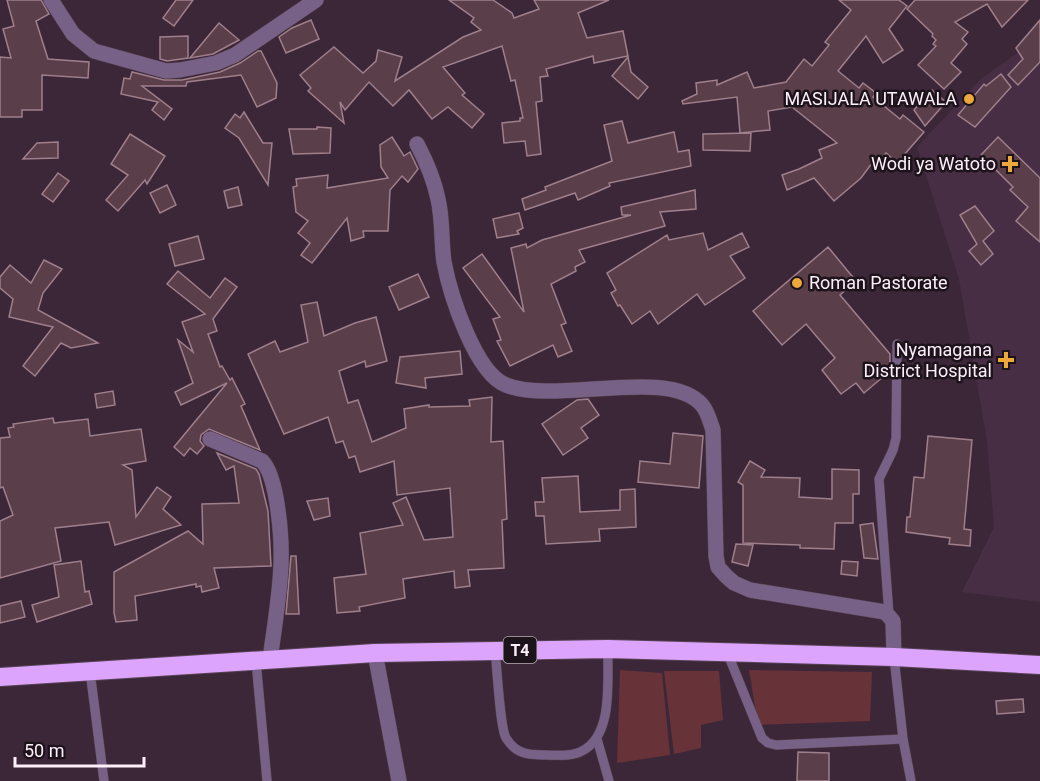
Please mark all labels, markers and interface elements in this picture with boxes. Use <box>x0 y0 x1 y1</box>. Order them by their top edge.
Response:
place label: MASIJALA UTAWALA <box>784 88 957 109</box>
marker: MASIJALA UTAWALA <box>962 92 976 106</box>
place label: Wodi ya Watoto <box>871 153 996 174</box>
marker: Wodi ya Watoto <box>1001 155 1019 173</box>
place label: Roman Pastorate <box>809 272 948 293</box>
marker: Roman Pastorate <box>790 276 804 290</box>
place label: Nyamagana District Hospital <box>863 339 992 381</box>
marker: Nyamagana District Hospital <box>997 351 1015 369</box>
road number: T4 <box>504 637 536 663</box>
scale bar <box>15 730 144 768</box>
text: 50 m <box>24 740 64 761</box>

